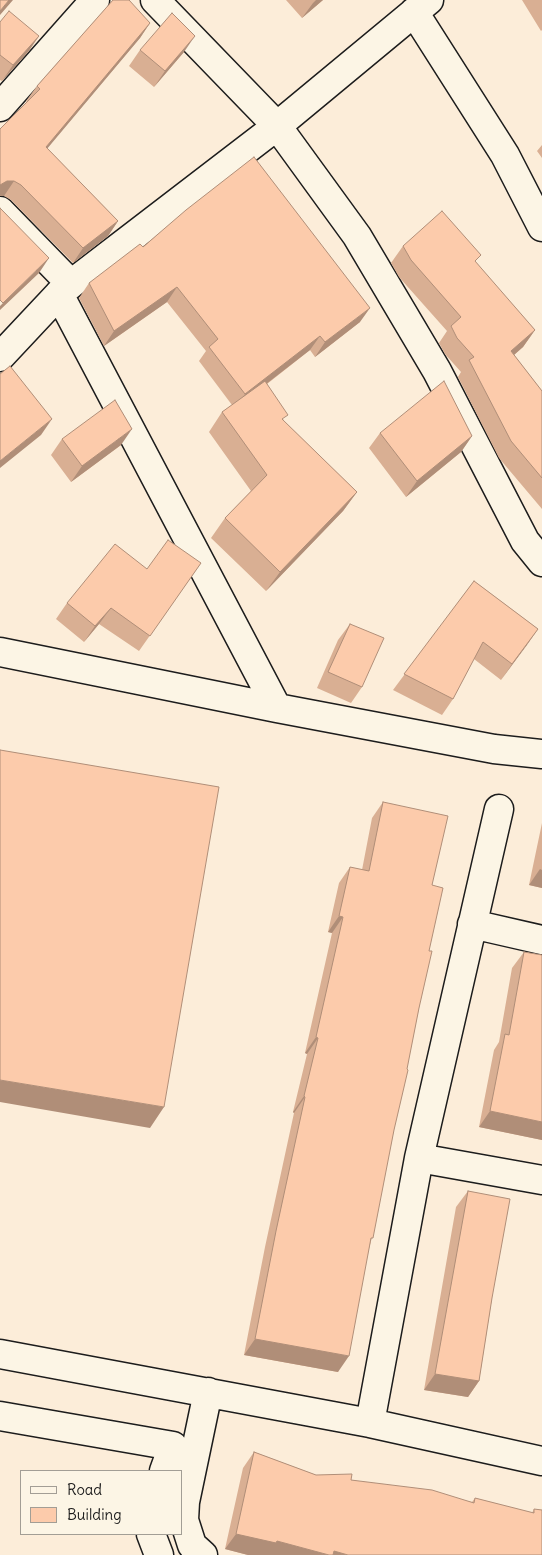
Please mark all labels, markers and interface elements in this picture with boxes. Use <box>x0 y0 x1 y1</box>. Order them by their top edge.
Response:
legend <box>20 1470 182 1535</box>
text: Road <box>67 1480 102 1499</box>
text: Building <box>67 1505 122 1524</box>

